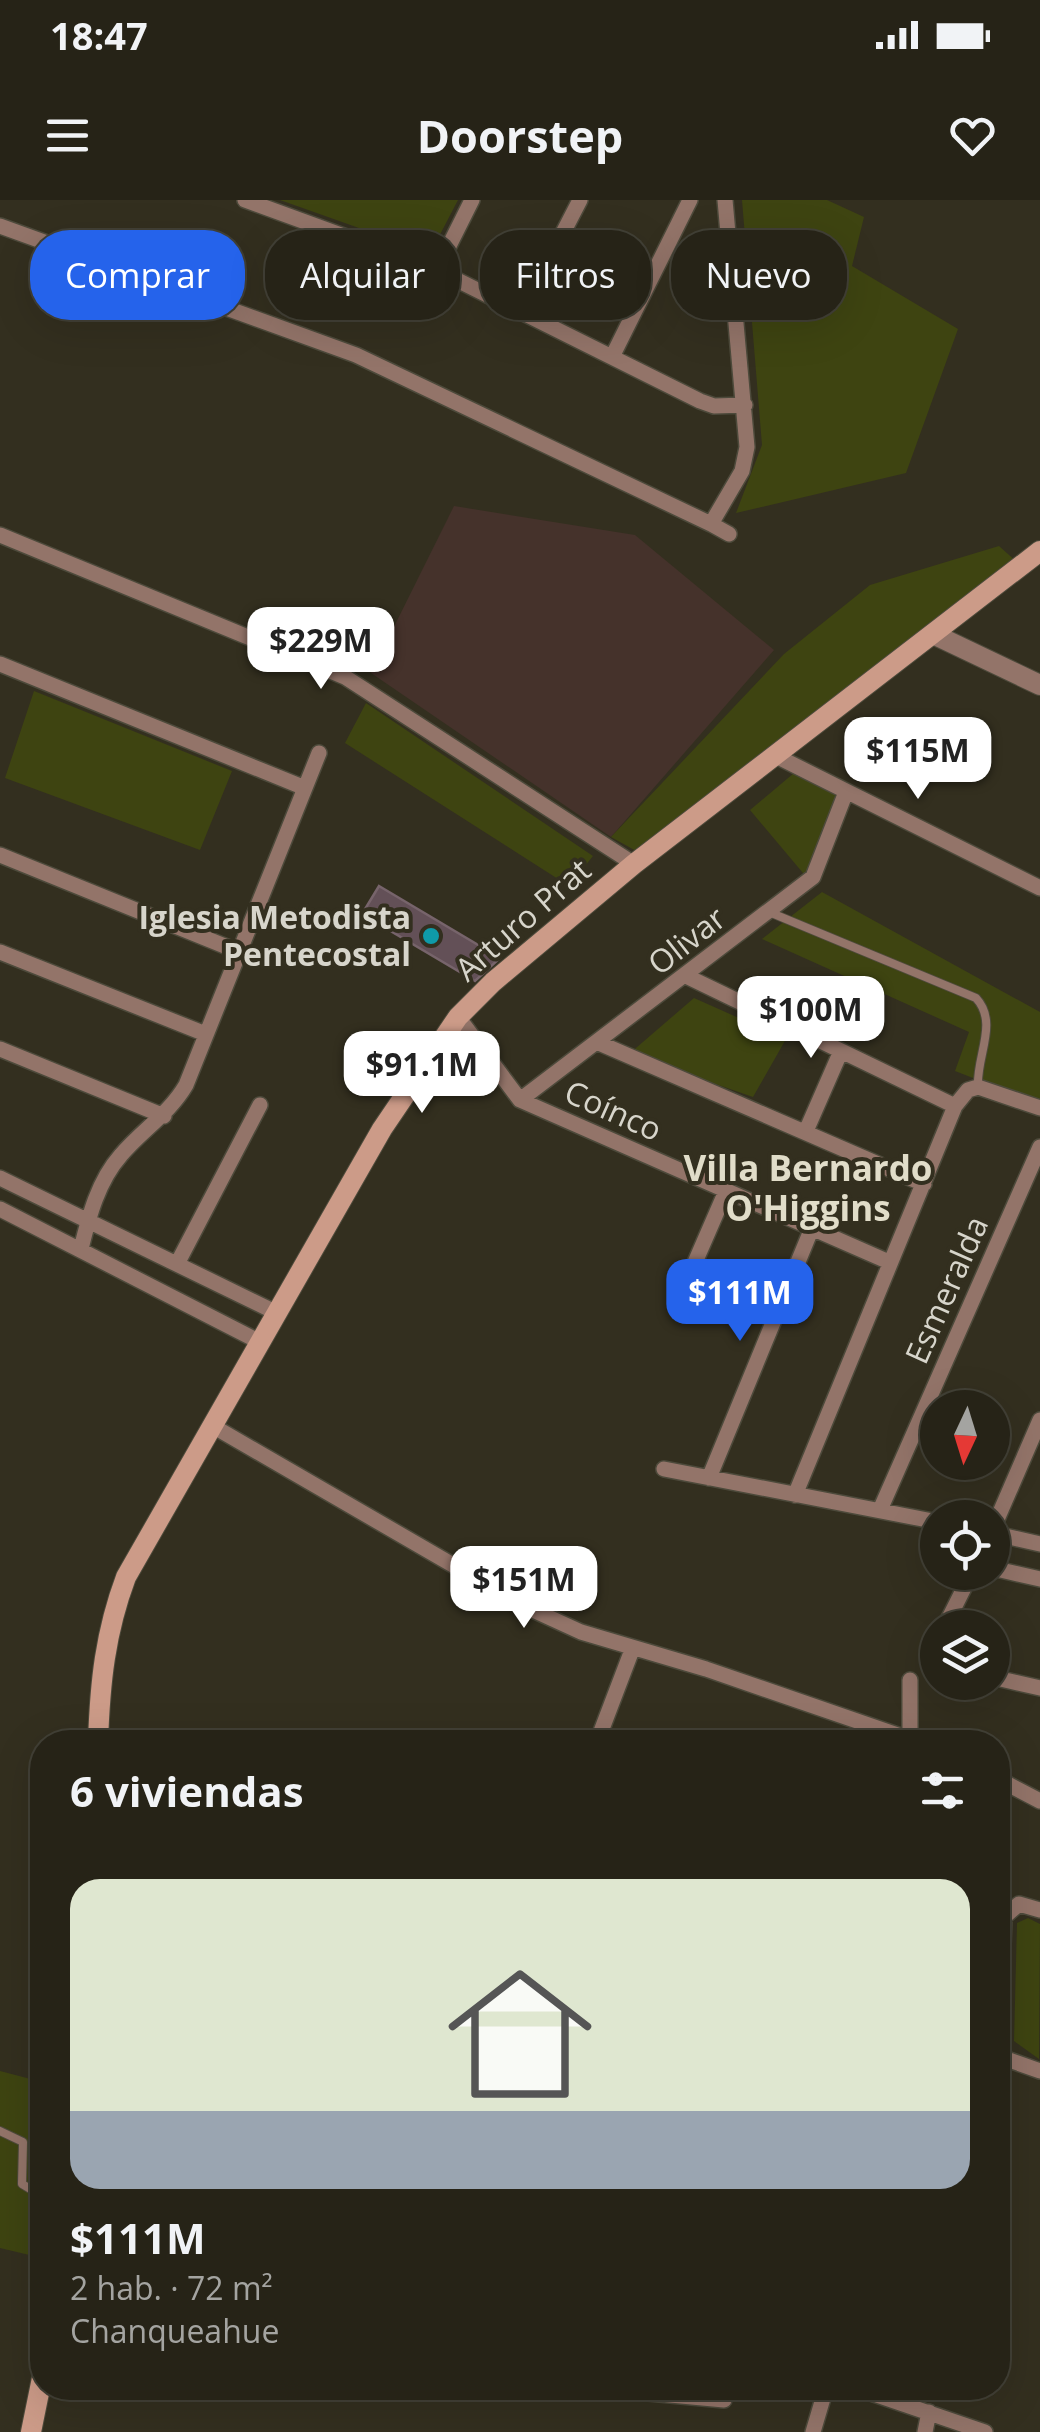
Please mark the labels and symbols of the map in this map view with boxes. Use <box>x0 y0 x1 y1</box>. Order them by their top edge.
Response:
pin: $229M <box>251 607 391 692</box>
pin: $115M <box>848 717 988 802</box>
street label: Arturo Prat <box>445 848 599 990</box>
place label: Iglesia Metodista Pentecostal <box>138 895 411 975</box>
street label: Olivar <box>638 896 734 984</box>
marker: Iglesia Metodista Pentecostal <box>420 925 442 947</box>
pin: $100M <box>741 976 881 1061</box>
pin: $91.1M <box>341 1031 503 1116</box>
street label: Coínco <box>558 1069 669 1150</box>
district label: Villa Bernardo O'Higgins <box>684 1144 932 1231</box>
street label: Esmeralda <box>894 1209 997 1370</box>
pin: $111M <box>670 1259 810 1344</box>
north arrow <box>920 1390 1010 1480</box>
pin: $151M <box>454 1546 594 1631</box>

